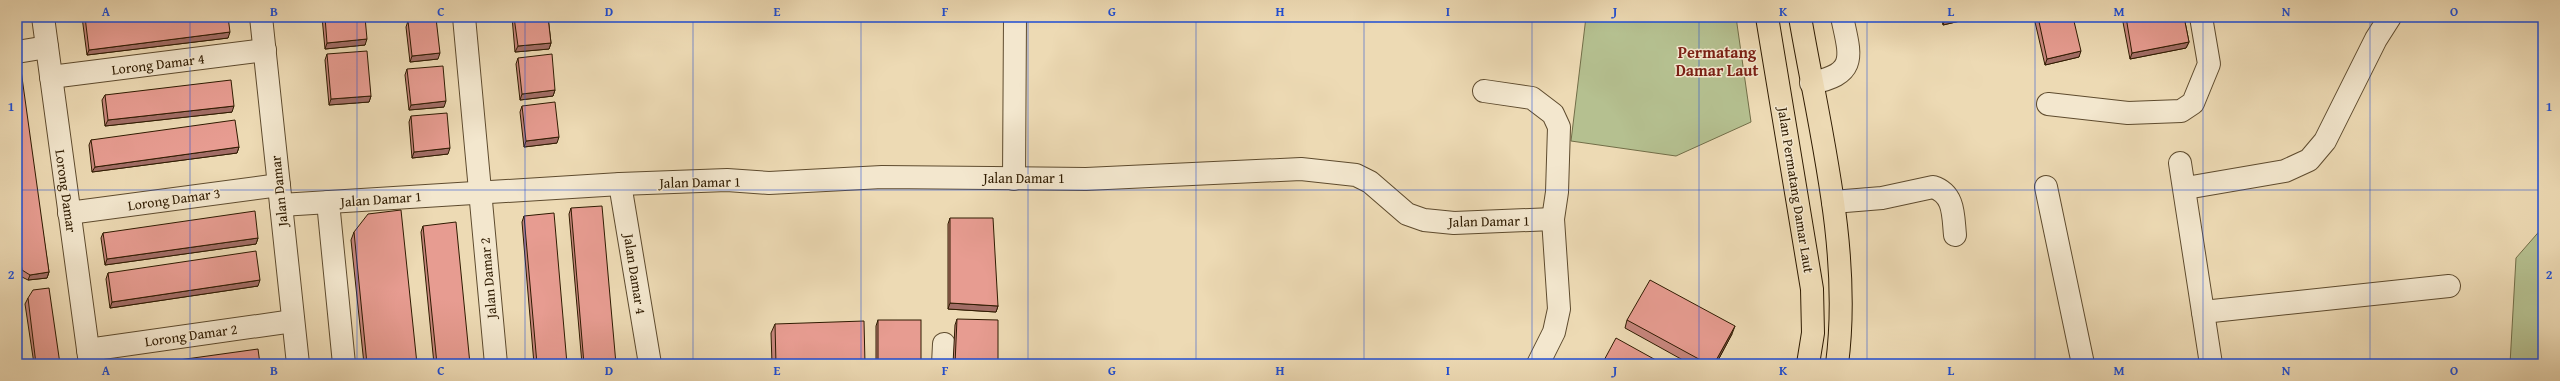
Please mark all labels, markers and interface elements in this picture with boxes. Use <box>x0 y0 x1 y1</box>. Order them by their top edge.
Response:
text: A <box>102 2 111 21</box>
text: B <box>270 2 278 21</box>
text: C <box>437 2 445 21</box>
text: D <box>605 2 613 21</box>
text: E <box>774 2 781 21</box>
text: F <box>942 2 949 21</box>
text: G <box>1108 2 1116 21</box>
text: H <box>1275 2 1285 21</box>
text: I <box>1446 2 1450 21</box>
text: J <box>1611 2 1618 21</box>
text: K <box>1779 2 1788 21</box>
text: L <box>1948 2 1955 21</box>
text: M <box>2113 2 2125 21</box>
text: N <box>2282 2 2291 21</box>
text: O <box>2450 2 2458 21</box>
district label: Permatang Damar Laut <box>1675 40 1759 82</box>
street label: Lorong Damar 4 <box>110 48 206 80</box>
text: 1 <box>8 97 14 116</box>
text: 1 <box>2546 97 2552 116</box>
street label: Jalan Permatang Damar Laut <box>1773 104 1819 275</box>
street label: Lorong Damar <box>50 148 82 234</box>
street label: Jalan Damar <box>265 154 293 230</box>
street label: Jalan Damar 1 <box>981 168 1065 188</box>
street label: Jalan Damar 1 <box>657 171 741 193</box>
street label: Lorong Damar 3 <box>126 183 222 215</box>
street label: Jalan Damar 1 <box>338 186 422 212</box>
street label: Jalan Damar 1 <box>1446 210 1530 232</box>
street label: Jalan Damar 4 <box>618 230 651 316</box>
street label: Jalan Damar 2 <box>474 237 502 321</box>
text: 2 <box>8 265 15 284</box>
text: 2 <box>2546 265 2553 284</box>
street label: Lorong Damar 2 <box>143 319 239 351</box>
text: A <box>102 361 111 380</box>
text: B <box>270 361 278 380</box>
text: C <box>437 361 445 380</box>
text: D <box>605 361 613 380</box>
text: E <box>774 361 781 380</box>
text: F <box>942 361 949 380</box>
text: G <box>1108 361 1116 380</box>
text: H <box>1275 361 1285 380</box>
text: I <box>1446 361 1450 380</box>
text: J <box>1611 361 1618 380</box>
text: K <box>1779 361 1788 380</box>
text: L <box>1948 361 1955 380</box>
text: M <box>2113 361 2125 380</box>
text: N <box>2282 361 2291 380</box>
text: O <box>2450 361 2458 380</box>

